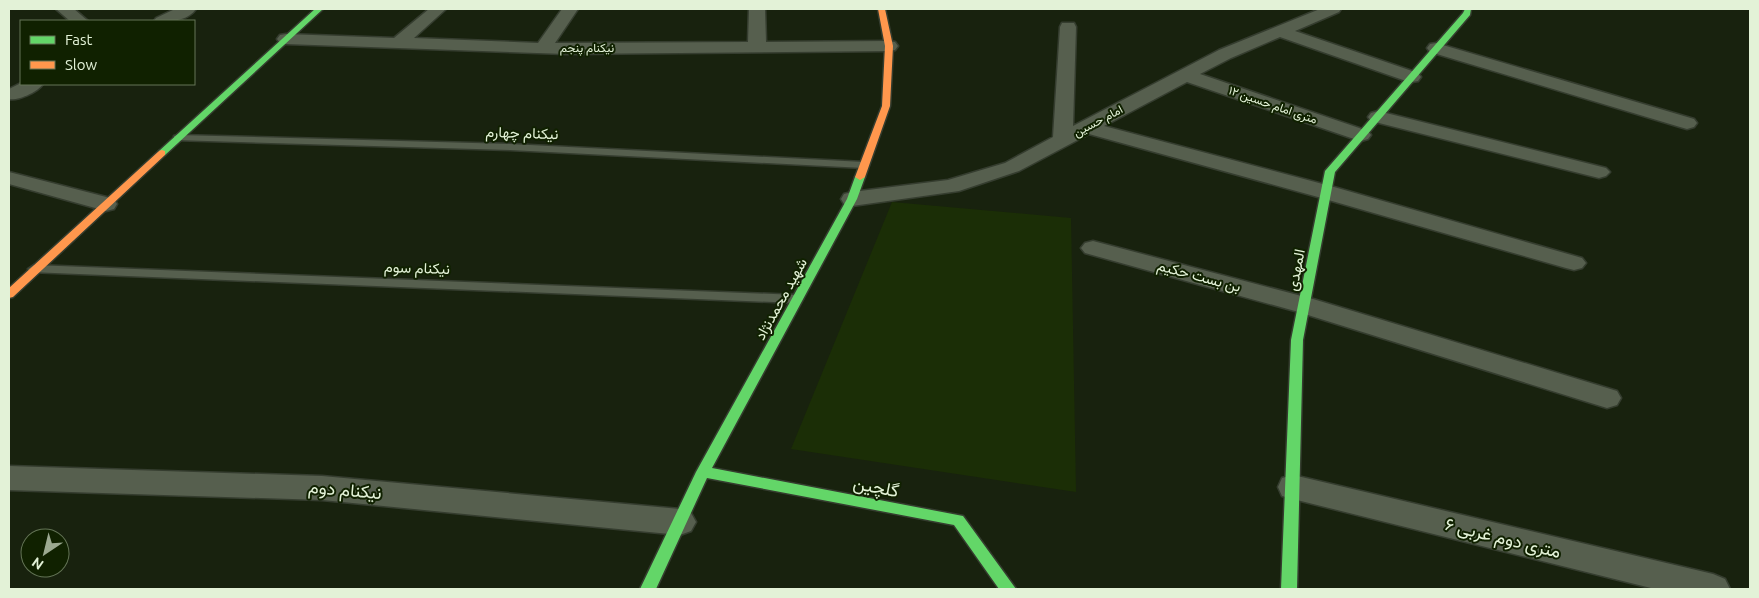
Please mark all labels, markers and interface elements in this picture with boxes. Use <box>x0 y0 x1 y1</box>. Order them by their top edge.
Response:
legend <box>20 20 195 85</box>
text: Fast <box>65 31 93 48</box>
street label: نیکنام پنجم <box>560 41 614 56</box>
text: Slow <box>65 56 98 73</box>
street label: ۱۲ متری امام حسین <box>1227 83 1319 128</box>
street label: امام حسین <box>1071 102 1126 141</box>
street label: نیکنام چهارم <box>485 123 559 144</box>
street label: المهدی <box>1283 247 1310 293</box>
street label: شهید محمدنژاد <box>751 255 811 343</box>
street label: بن بست حکیم <box>1155 256 1243 297</box>
street label: نیکنام سوم <box>384 258 450 279</box>
street label: گلچین <box>851 472 901 503</box>
street label: نیکنام دوم <box>307 476 383 505</box>
street label: ۶ متری دوم غربی <box>1443 513 1563 564</box>
north arrow <box>20 528 70 578</box>
text: N <box>29 554 46 573</box>

